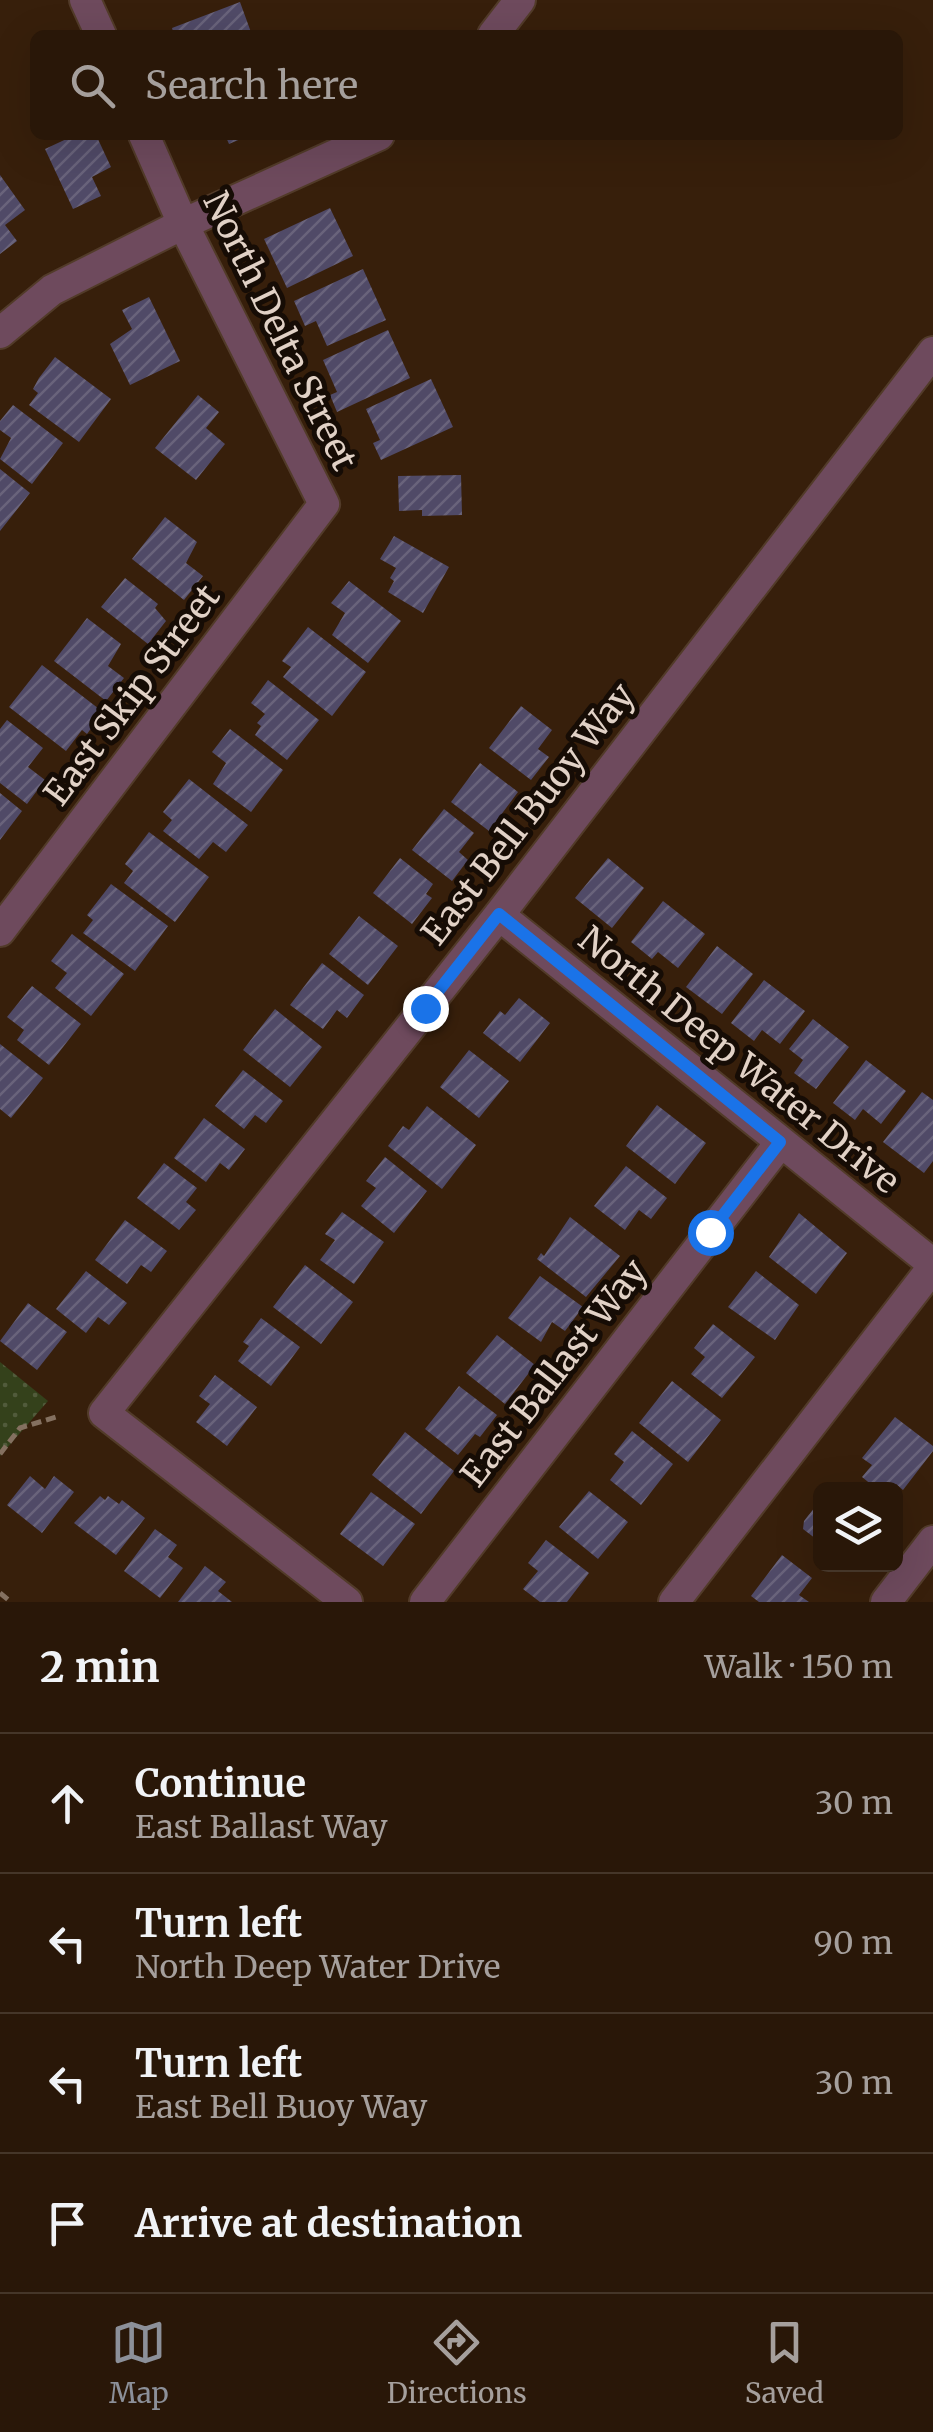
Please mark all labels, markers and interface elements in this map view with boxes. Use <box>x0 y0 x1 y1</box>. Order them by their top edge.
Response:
search box <box>30 30 903 140</box>
icon: search <box>65 58 120 113</box>
text: Search here <box>145 62 358 109</box>
street label: North Delta Street <box>193 185 367 478</box>
street label: East Skip Street <box>35 576 230 814</box>
street label: East Bell Buoy Way <box>412 674 644 954</box>
street label: North Deep Water Drive <box>570 917 908 1203</box>
route end <box>403 986 449 1032</box>
route start <box>688 1210 734 1256</box>
street label: East Ballast Way <box>452 1250 657 1495</box>
map controls <box>813 1482 903 1572</box>
button: layers <box>813 1482 903 1572</box>
text: 2 min <box>40 1641 160 1693</box>
text: Walk · 150 m <box>704 1647 893 1687</box>
text: Continue <box>135 1760 306 1807</box>
icon: ahead <box>40 1776 95 1831</box>
text: 30 m <box>815 1783 893 1823</box>
text: East Ballast Way <box>135 1807 388 1847</box>
text: Turn left <box>135 1900 302 1947</box>
icon: left <box>40 1916 95 1971</box>
text: 90 m <box>814 1923 893 1963</box>
text: North Deep Water Drive <box>135 1947 501 1987</box>
text: Turn left <box>135 2040 302 2087</box>
icon: left <box>40 2056 95 2111</box>
text: 30 m <box>815 2063 893 2103</box>
text: East Bell Buoy Way <box>135 2087 427 2127</box>
icon: arrive <box>40 2196 95 2251</box>
text: Arrive at destination <box>135 2200 522 2247</box>
tab: Map <box>109 2315 169 2411</box>
tab: Directions <box>387 2315 527 2411</box>
tab: Saved <box>745 2315 824 2411</box>

